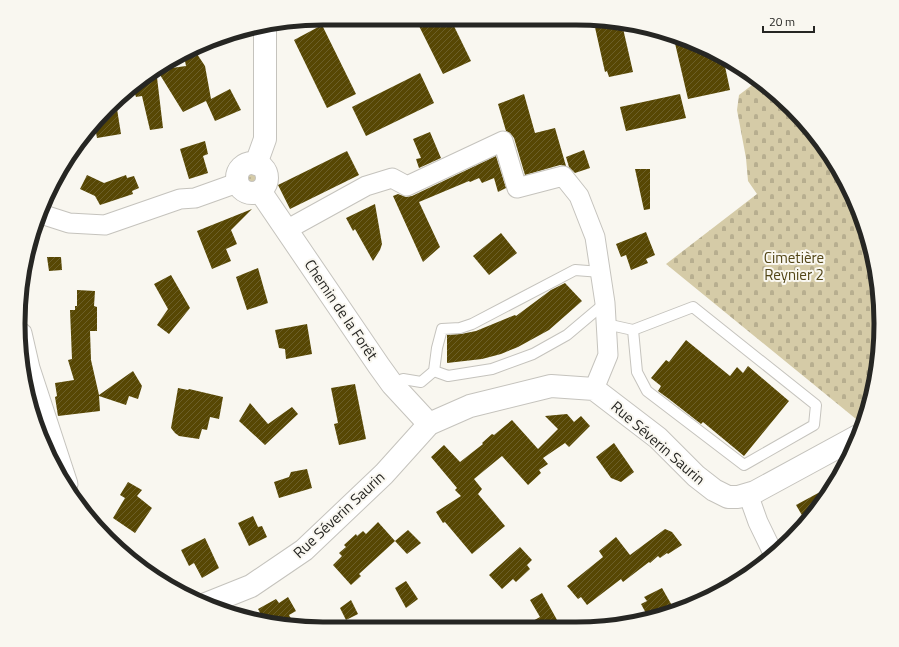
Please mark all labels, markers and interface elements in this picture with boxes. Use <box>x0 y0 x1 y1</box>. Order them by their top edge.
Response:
scale bar <box>763 8 814 34</box>
text: 20 m <box>769 12 795 31</box>
park label: Cimetière Reynier 2 <box>764 246 824 286</box>
street label: Chemin de la Forêt <box>299 255 384 365</box>
street label: Rue Séverin Saurin <box>606 395 710 490</box>
street label: Rue Séverin Saurin <box>288 466 390 563</box>

